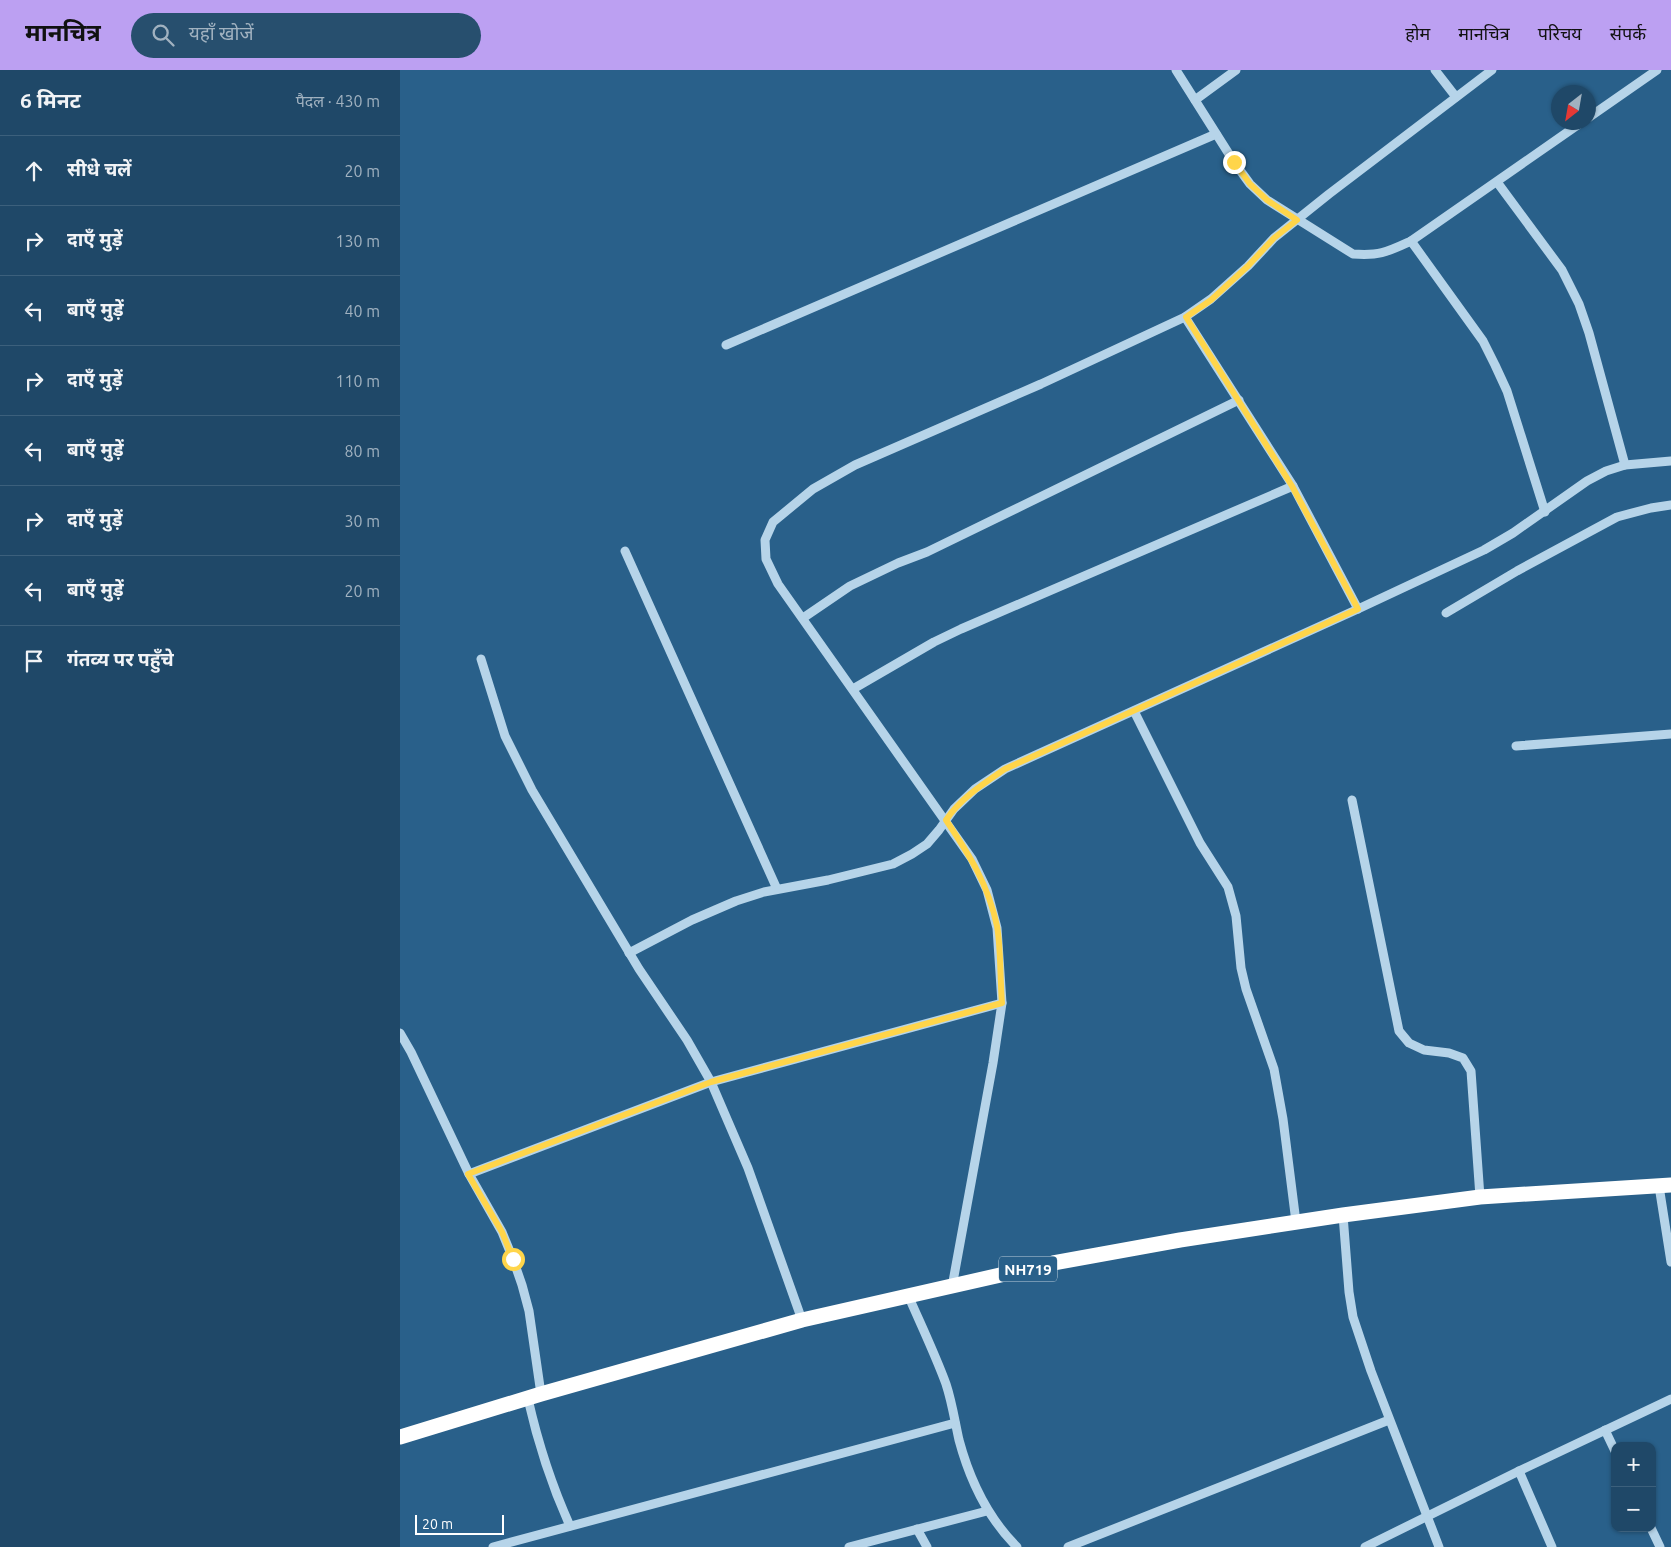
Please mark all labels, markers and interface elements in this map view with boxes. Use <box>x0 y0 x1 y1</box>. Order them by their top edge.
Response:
search box <box>131 13 481 58</box>
text: मानचित्र <box>25 19 101 46</box>
icon: search <box>149 21 177 49</box>
text: यहाँ खोजें <box>189 22 254 44</box>
text: होम <box>1405 23 1430 43</box>
text: मानचित्र <box>1458 23 1510 43</box>
text: परिचय <box>1538 23 1582 43</box>
text: संपर्क <box>1610 23 1646 43</box>
north arrow <box>1551 85 1596 130</box>
text: 6 मिनट <box>20 88 81 112</box>
text: पैदल · 430 m <box>296 92 380 110</box>
route end <box>1223 151 1246 174</box>
icon: ahead <box>20 157 48 185</box>
text: सीधे चलें <box>67 158 131 180</box>
text: 20 m <box>344 162 380 180</box>
icon: right <box>20 227 48 255</box>
text: दाएँ मुड़ें <box>67 228 123 250</box>
text: 130 m <box>335 232 380 250</box>
icon: left <box>20 297 48 325</box>
text: बाएँ मुड़ें <box>67 298 124 320</box>
text: 40 m <box>344 302 380 320</box>
icon: right <box>20 367 48 395</box>
text: दाएँ मुड़ें <box>67 368 123 390</box>
text: 110 m <box>335 372 380 390</box>
icon: left <box>20 437 48 465</box>
text: बाएँ मुड़ें <box>67 438 124 460</box>
text: 80 m <box>344 442 380 460</box>
icon: right <box>20 507 48 535</box>
text: दाएँ मुड़ें <box>67 508 123 530</box>
text: 30 m <box>344 512 380 530</box>
icon: left <box>20 577 48 605</box>
text: बाएँ मुड़ें <box>67 578 124 600</box>
text: 20 m <box>344 582 380 600</box>
icon: arrive <box>20 647 48 675</box>
text: गंतव्य पर पहुँचे <box>67 648 174 670</box>
route start <box>502 1248 525 1271</box>
road number: NH719 <box>999 1256 1057 1282</box>
map controls <box>1611 1442 1656 1532</box>
button: + <box>1611 1442 1656 1487</box>
button: − <box>1611 1487 1656 1532</box>
scale bar <box>415 1512 504 1535</box>
text: 20 m <box>422 1516 453 1532</box>

